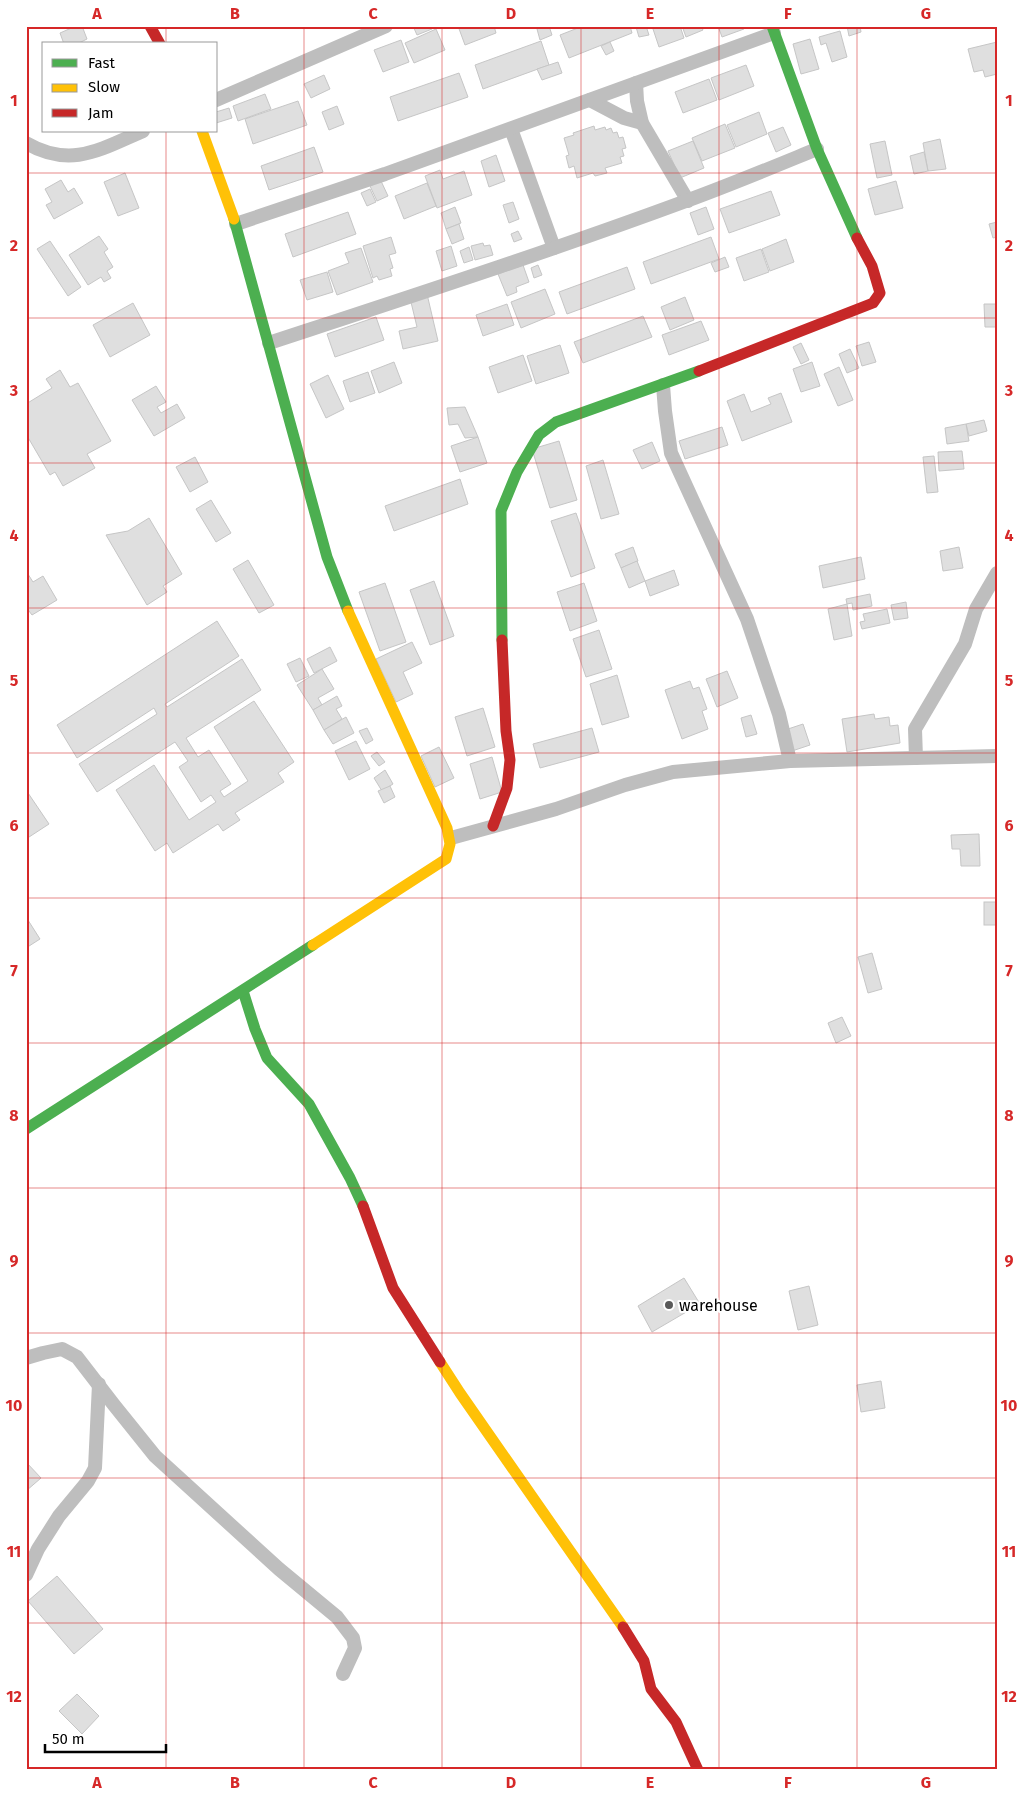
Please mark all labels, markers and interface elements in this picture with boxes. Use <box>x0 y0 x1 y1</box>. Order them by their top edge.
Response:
text: A <box>91 4 102 23</box>
text: B <box>230 4 240 23</box>
text: C <box>368 4 378 23</box>
text: D <box>506 4 516 23</box>
text: E <box>646 4 654 23</box>
text: F <box>784 4 792 23</box>
text: G <box>921 4 931 23</box>
legend <box>42 42 218 132</box>
text: Fast <box>88 54 115 72</box>
text: Slow <box>88 78 120 96</box>
text: 1 <box>10 91 18 110</box>
text: 1 <box>1005 91 1013 110</box>
text: Jam <box>88 104 114 122</box>
text: 2 <box>10 236 18 255</box>
text: 2 <box>1005 236 1013 255</box>
text: 3 <box>9 381 18 400</box>
text: 3 <box>1004 381 1013 400</box>
text: 4 <box>9 526 19 545</box>
text: 4 <box>1004 526 1014 545</box>
text: 5 <box>10 671 19 690</box>
text: 5 <box>1005 671 1014 690</box>
text: 6 <box>9 816 19 835</box>
text: 6 <box>1004 816 1014 835</box>
text: 7 <box>10 961 18 980</box>
text: 7 <box>1005 961 1013 980</box>
text: 8 <box>9 1106 19 1125</box>
text: 8 <box>1004 1106 1014 1125</box>
text: 9 <box>10 1251 19 1270</box>
text: 9 <box>1005 1251 1014 1270</box>
place label: warehouse <box>679 1296 758 1315</box>
marker: warehouse <box>663 1299 675 1311</box>
text: 10 <box>6 1396 22 1415</box>
text: 10 <box>1001 1396 1017 1415</box>
text: 11 <box>7 1542 21 1561</box>
text: 11 <box>1002 1542 1016 1561</box>
text: 12 <box>6 1687 22 1706</box>
text: 12 <box>1001 1687 1017 1706</box>
scale bar <box>45 1721 166 1753</box>
text: 50 m <box>52 1730 85 1748</box>
text: A <box>91 1773 102 1792</box>
text: B <box>230 1773 240 1792</box>
text: C <box>368 1773 378 1792</box>
text: D <box>506 1773 516 1792</box>
text: E <box>646 1773 654 1792</box>
text: F <box>784 1773 792 1792</box>
text: G <box>921 1773 931 1792</box>

